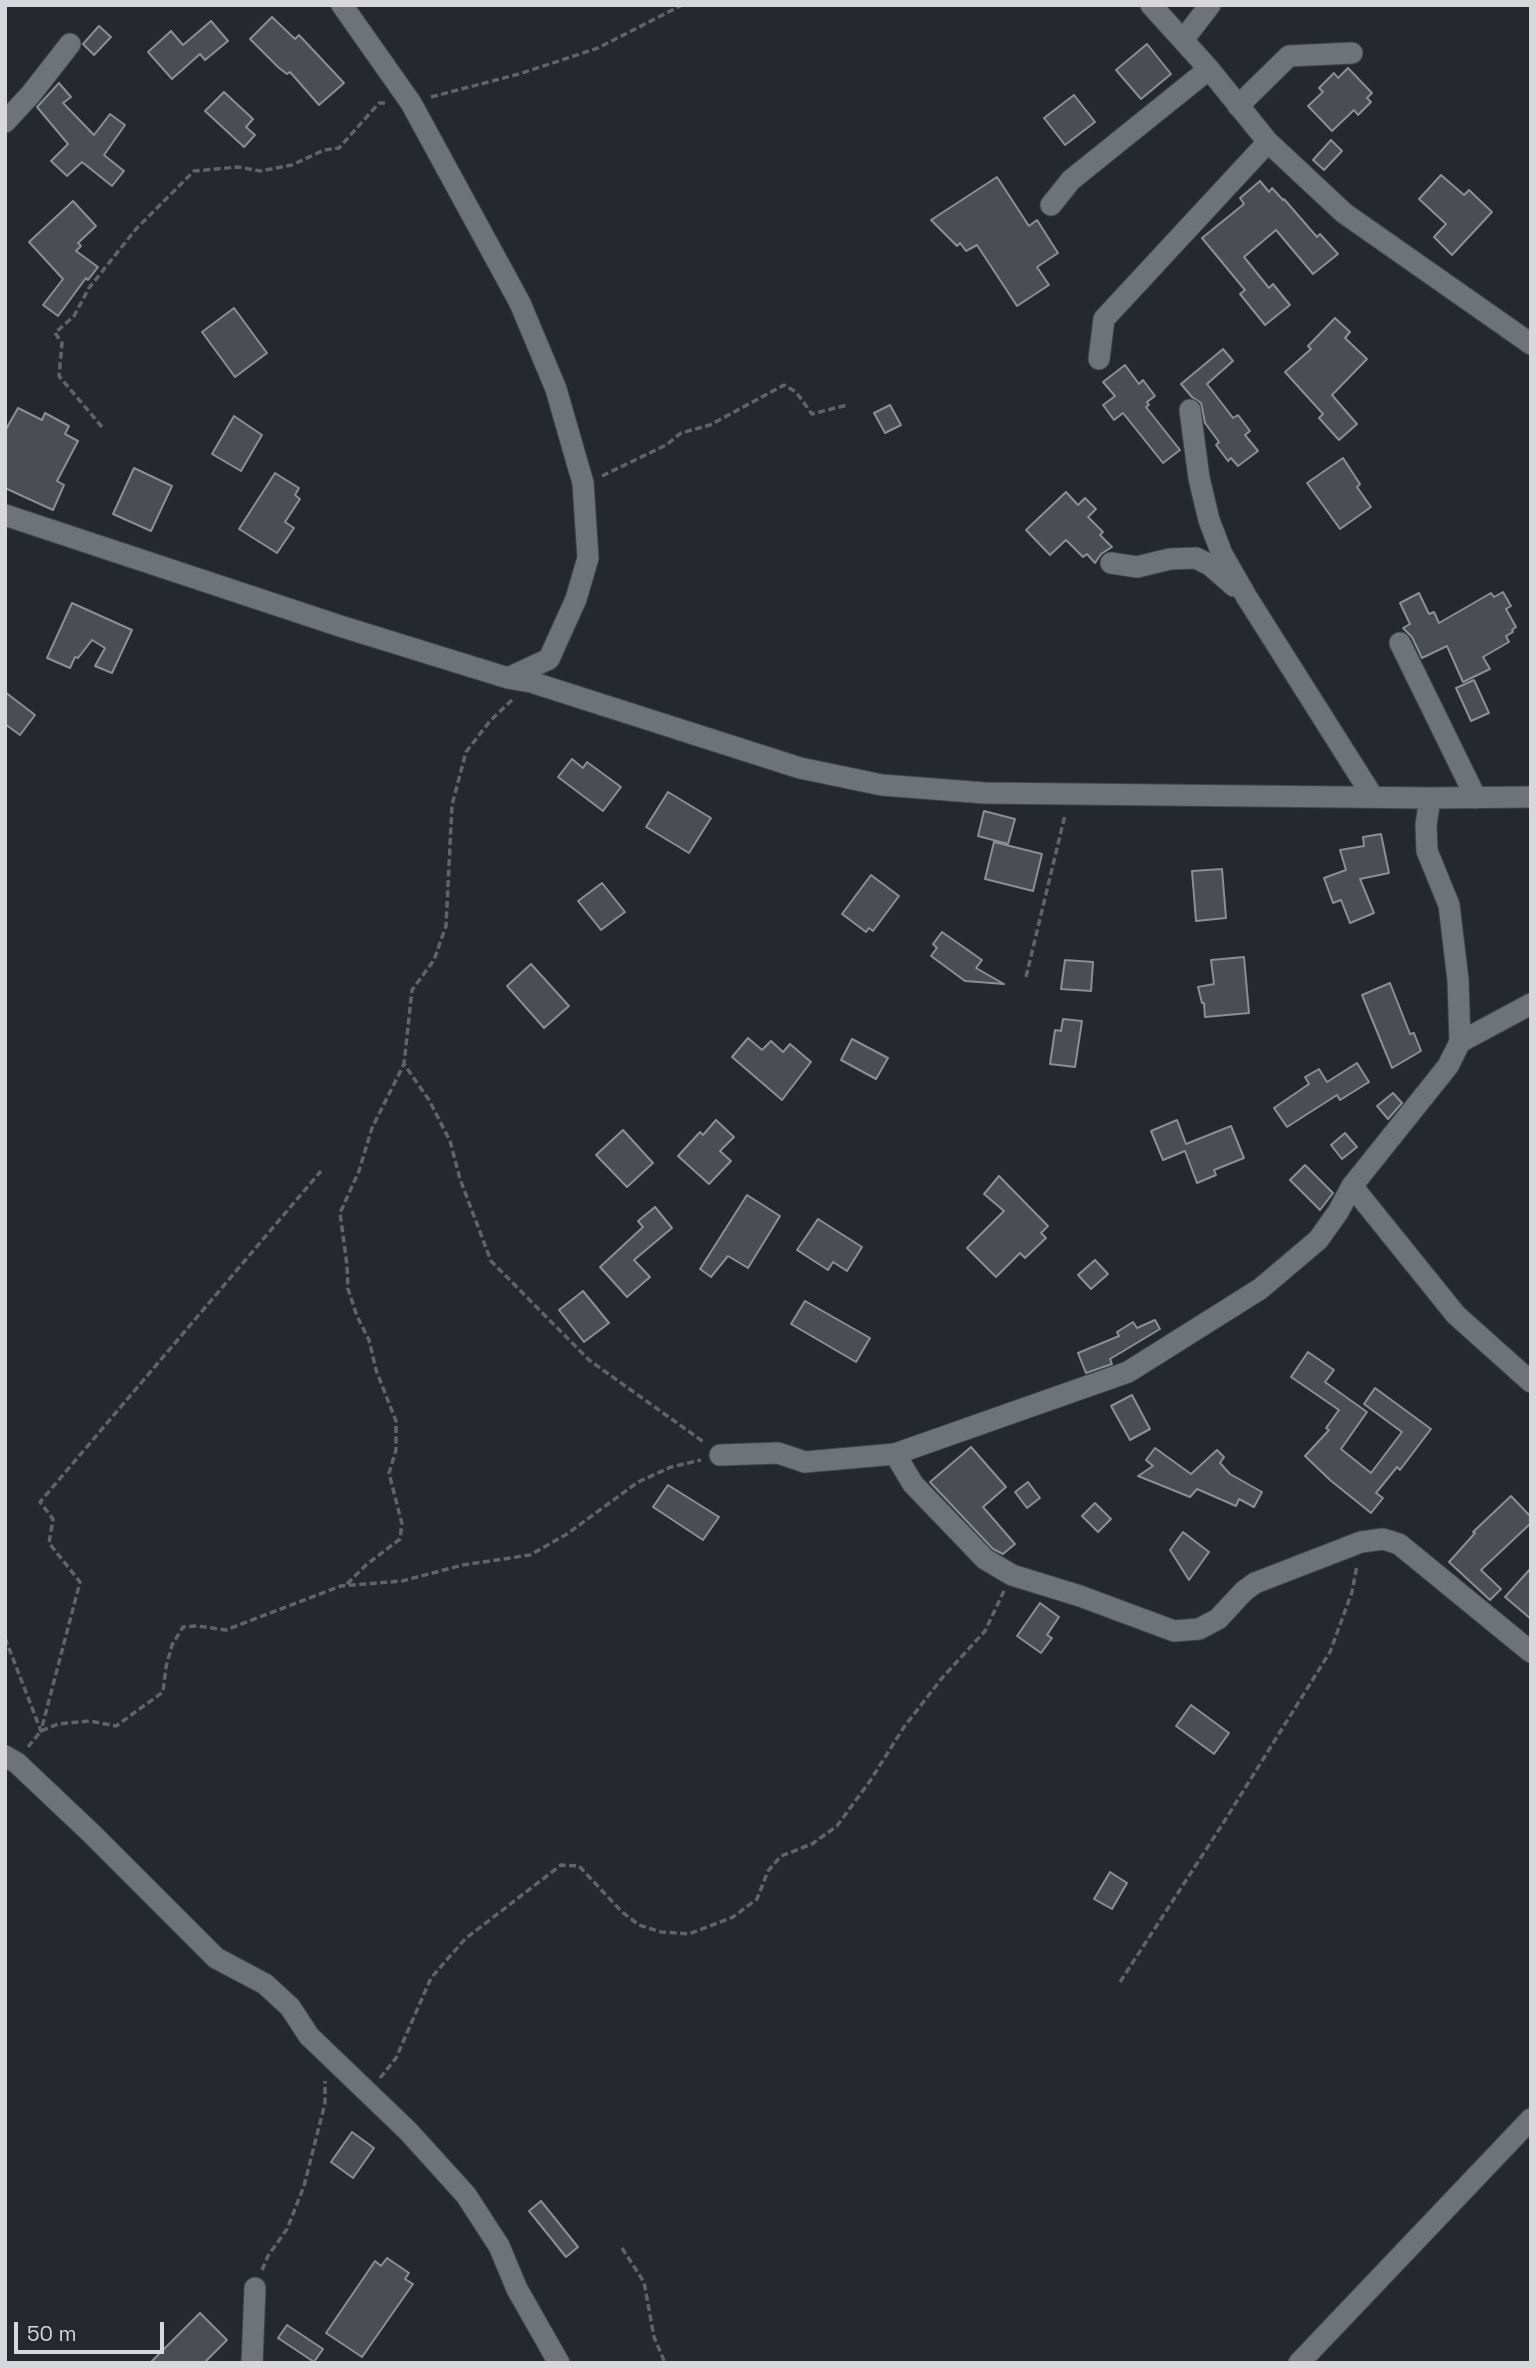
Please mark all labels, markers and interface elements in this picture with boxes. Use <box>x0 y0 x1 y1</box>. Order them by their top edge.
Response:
scale bar <box>18 2308 168 2352</box>
text: 50 m <box>27 2320 77 2347</box>

